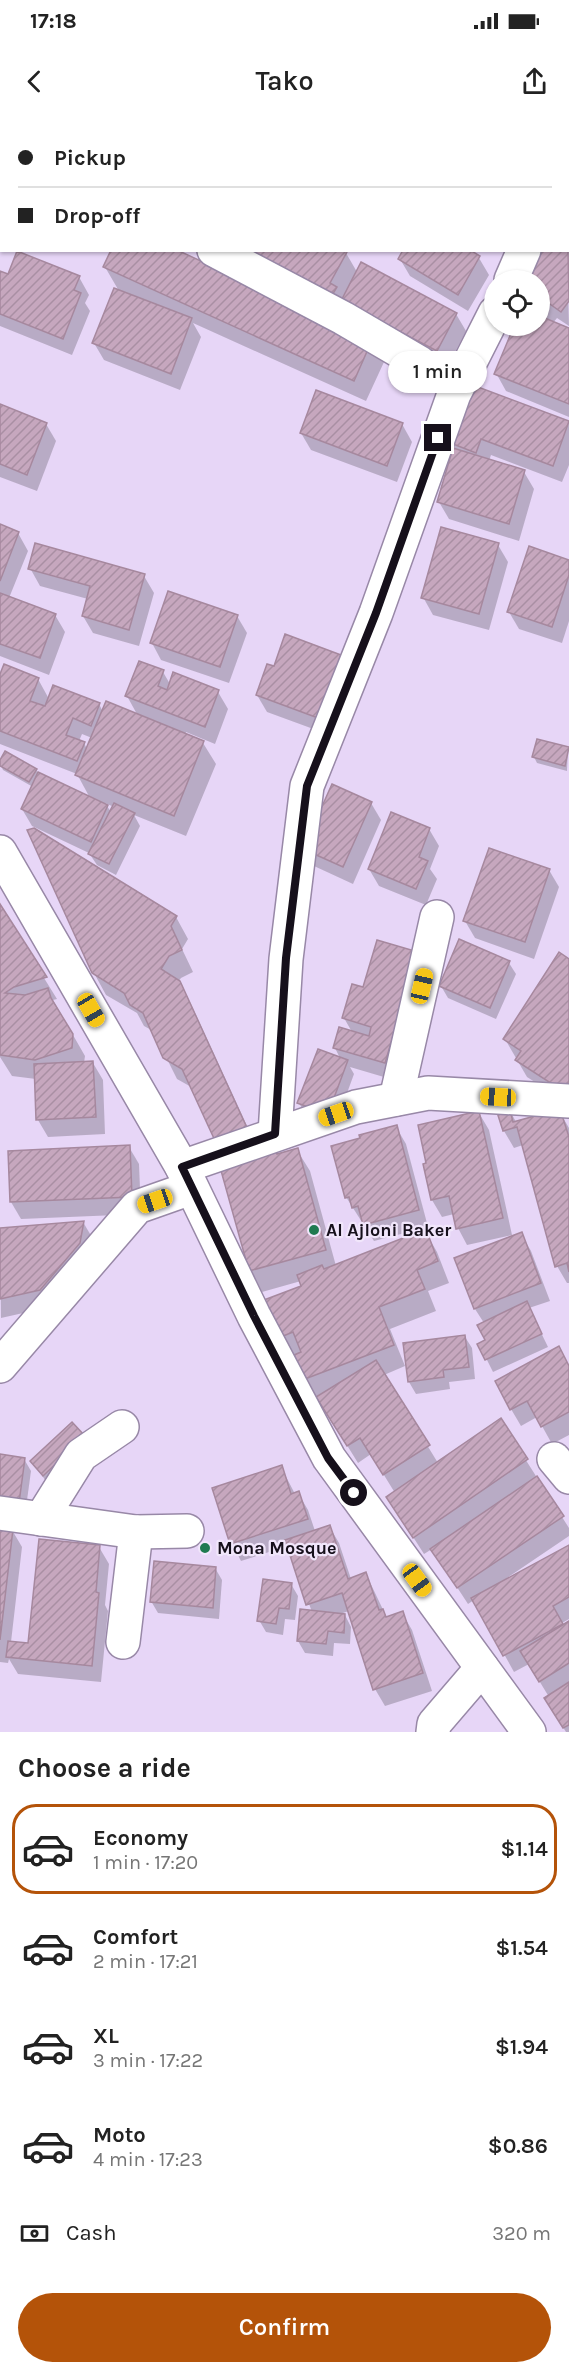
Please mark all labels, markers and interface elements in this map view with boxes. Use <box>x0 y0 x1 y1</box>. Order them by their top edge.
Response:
text: 17:18 <box>30 8 77 34</box>
icon: back <box>18 65 51 98</box>
text: Tako <box>255 65 314 97</box>
icon: share <box>518 65 551 98</box>
text: Pickup <box>54 145 126 171</box>
text: Drop-off <box>54 203 140 229</box>
map controls <box>484 270 550 336</box>
button: locate <box>484 270 550 336</box>
callout: 1 min <box>388 351 488 393</box>
text: 1 min <box>413 360 462 383</box>
route end <box>424 424 451 451</box>
car <box>409 966 435 1006</box>
car <box>74 990 108 1030</box>
car <box>480 1087 516 1107</box>
car <box>316 1100 356 1128</box>
car <box>135 1187 175 1215</box>
place label: Al Ajloni Baker <box>326 1219 451 1241</box>
marker: Al Ajloni Baker <box>307 1223 321 1237</box>
route start <box>340 1479 367 1506</box>
place label: Mona Mosque <box>217 1537 336 1559</box>
marker: Mona Mosque <box>198 1541 212 1555</box>
car <box>399 1560 435 1600</box>
text: Choose a ride <box>18 1752 191 1784</box>
icon: car <box>21 1822 75 1876</box>
text: Economy <box>93 1825 188 1851</box>
text: $1.14 <box>500 1836 548 1862</box>
text: 1 min · 17:20 <box>93 1851 198 1874</box>
icon: car <box>21 1921 75 1975</box>
text: Comfort <box>93 1924 178 1950</box>
text: $1.54 <box>495 1935 548 1961</box>
text: 2 min · 17:21 <box>93 1950 198 1973</box>
icon: car <box>21 2020 75 2074</box>
text: XL <box>93 2023 119 2049</box>
text: $1.94 <box>495 2034 548 2060</box>
text: 3 min · 17:22 <box>93 2049 203 2072</box>
icon: car <box>21 2119 75 2173</box>
text: Moto <box>93 2122 146 2148</box>
text: $0.86 <box>488 2133 548 2159</box>
text: 4 min · 17:23 <box>93 2148 203 2171</box>
icon: cash <box>18 2217 51 2250</box>
text: Cash <box>66 2220 116 2246</box>
text: 320 m <box>492 2222 551 2245</box>
button: Confirm <box>18 2293 551 2362</box>

